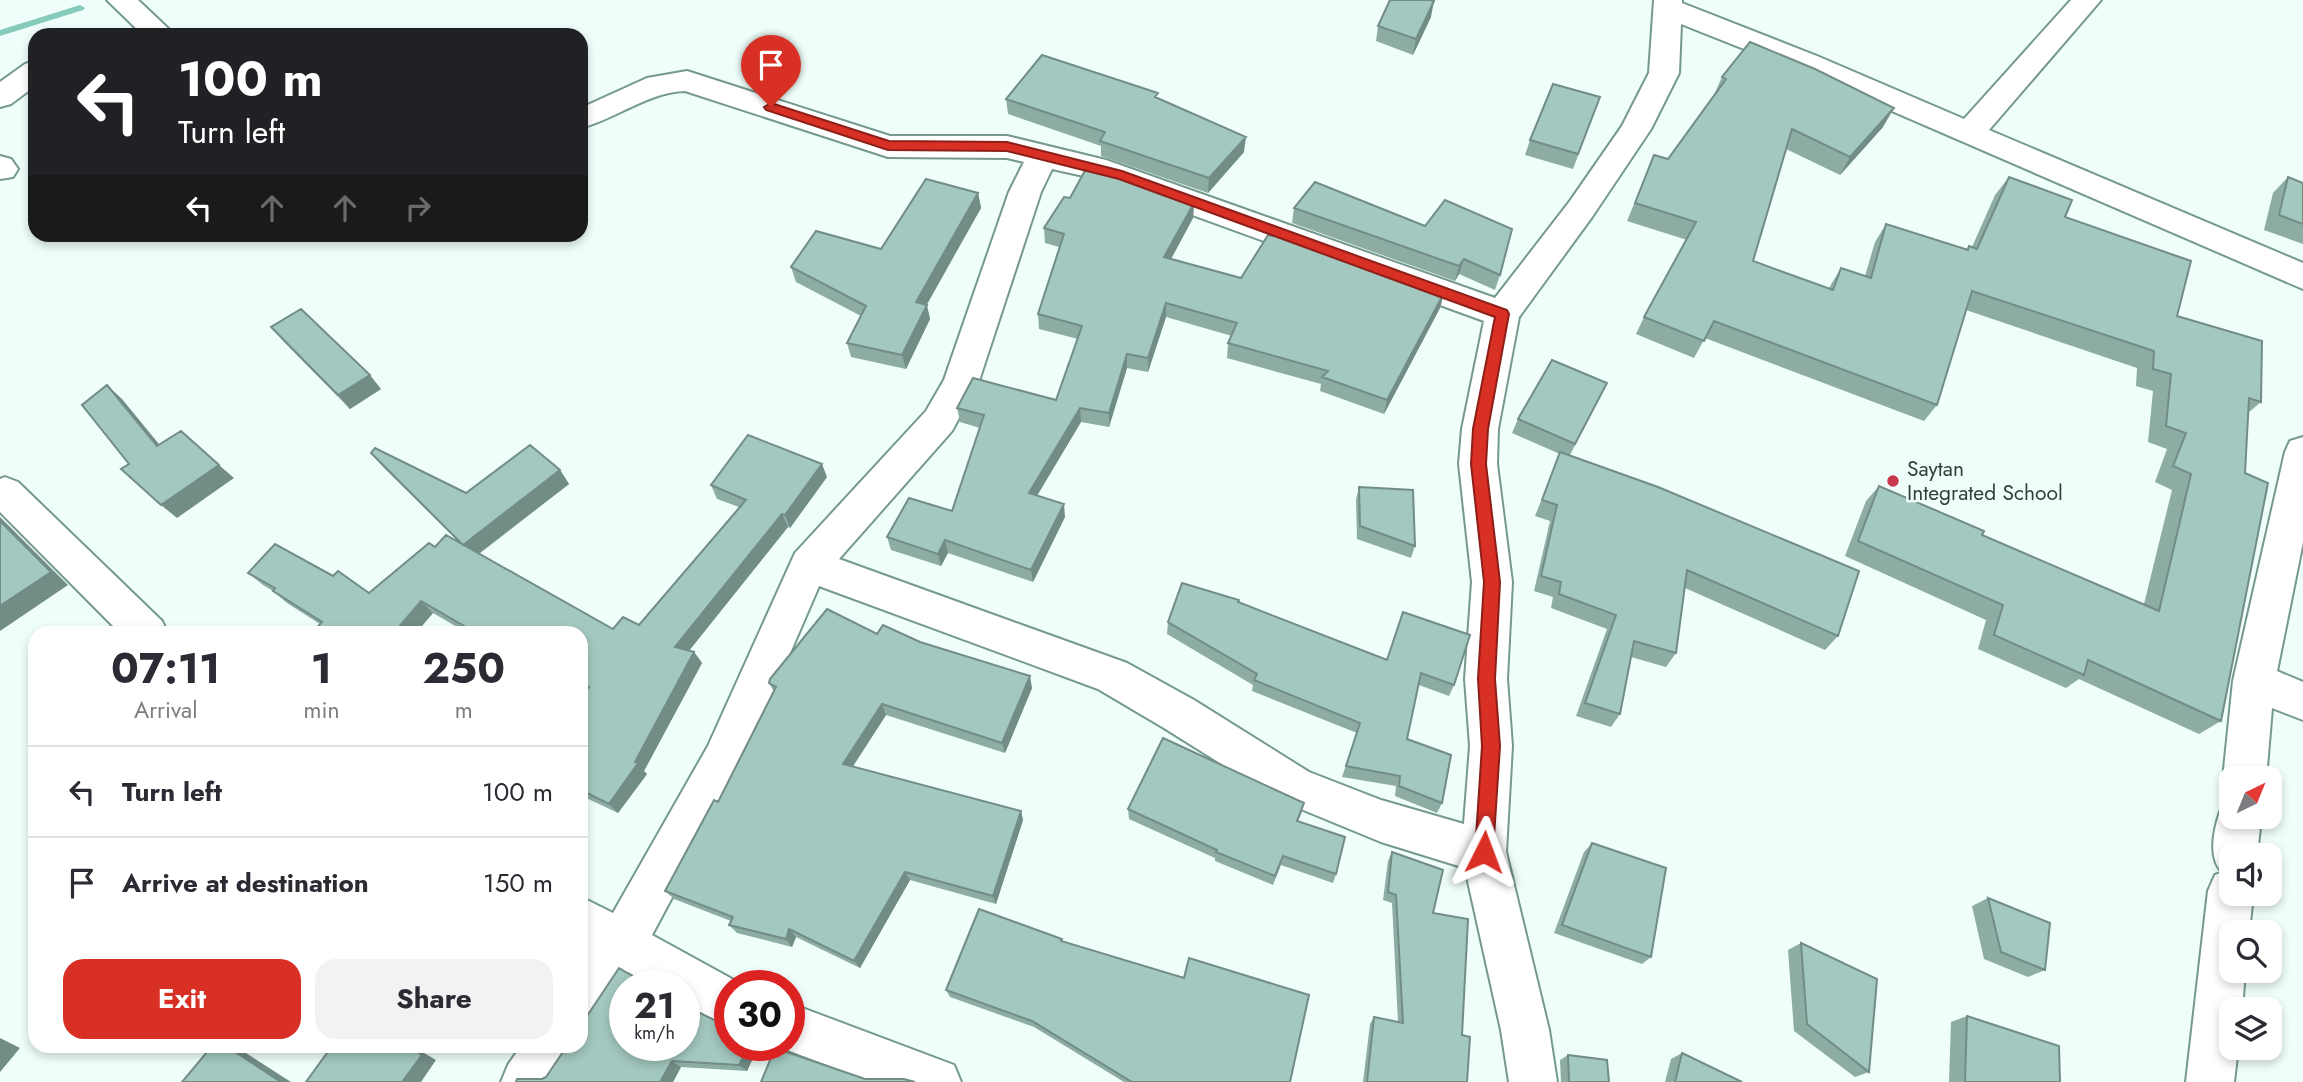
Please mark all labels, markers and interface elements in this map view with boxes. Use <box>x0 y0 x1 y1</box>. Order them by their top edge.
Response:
pin <box>741 35 801 107</box>
text: 100 m <box>178 44 323 114</box>
icon: arrive <box>752 46 790 84</box>
icon: left <box>63 56 154 147</box>
text: Turn left <box>178 109 285 155</box>
icon: left <box>180 189 218 227</box>
icon: ahead <box>253 189 291 227</box>
icon: ahead <box>326 189 364 227</box>
icon: right <box>399 189 437 227</box>
place label: Saytan Integrated School <box>1907 454 2063 508</box>
marker: Saytan Integrated School <box>1885 473 1901 489</box>
text: 07:11 <box>111 638 220 699</box>
text: 1 <box>311 638 332 699</box>
text: 250 <box>423 638 505 699</box>
text: Arrival <box>134 693 197 727</box>
text: min <box>303 693 339 727</box>
text: m <box>455 693 473 727</box>
north arrow <box>2219 766 2282 830</box>
map controls <box>2219 766 2282 1060</box>
icon: left <box>63 773 101 811</box>
text: Turn left <box>122 773 222 811</box>
text: 100 m <box>482 773 553 811</box>
position arrow <box>1447 815 1521 889</box>
button: sound <box>2219 843 2282 906</box>
icon: arrive <box>63 864 101 902</box>
text: Arrive at destination <box>122 864 369 902</box>
text: 150 m <box>483 864 553 902</box>
button: search <box>2219 920 2282 983</box>
button: Exit <box>63 959 301 1039</box>
button: Share <box>315 959 553 1039</box>
speed limit sign: 30 <box>714 970 805 1061</box>
text: 21 <box>634 981 675 1031</box>
button: layers <box>2219 997 2282 1060</box>
text: km/h <box>634 1020 675 1046</box>

